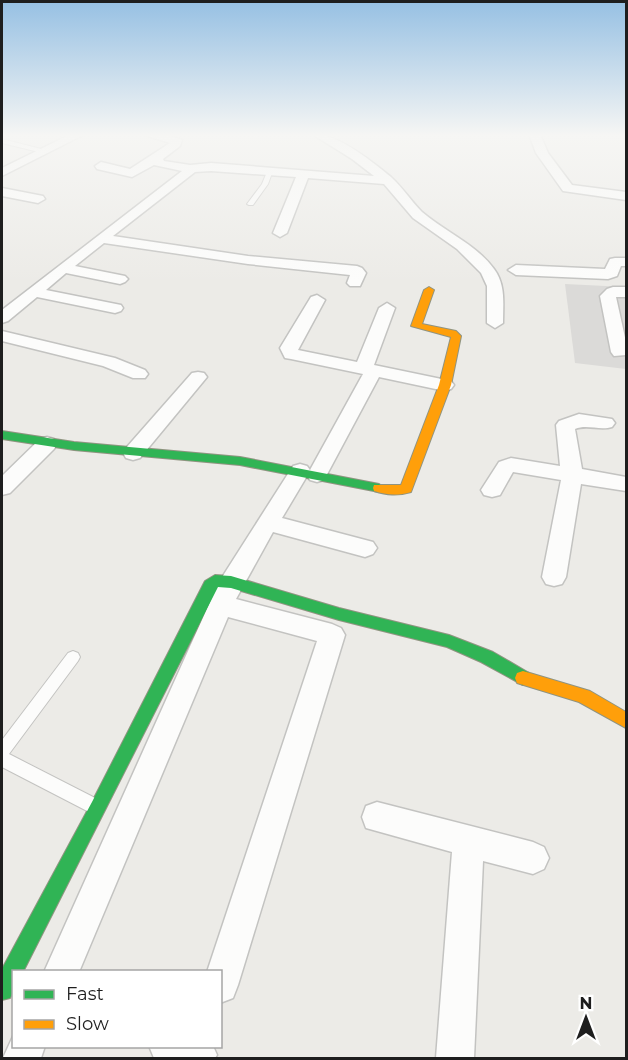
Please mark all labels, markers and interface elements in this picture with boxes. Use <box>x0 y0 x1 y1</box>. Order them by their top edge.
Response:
legend <box>12 970 222 1048</box>
text: Fast <box>66 983 104 1005</box>
north arrow <box>556 988 616 1048</box>
text: N <box>580 994 592 1013</box>
text: Slow <box>66 1013 109 1035</box>

